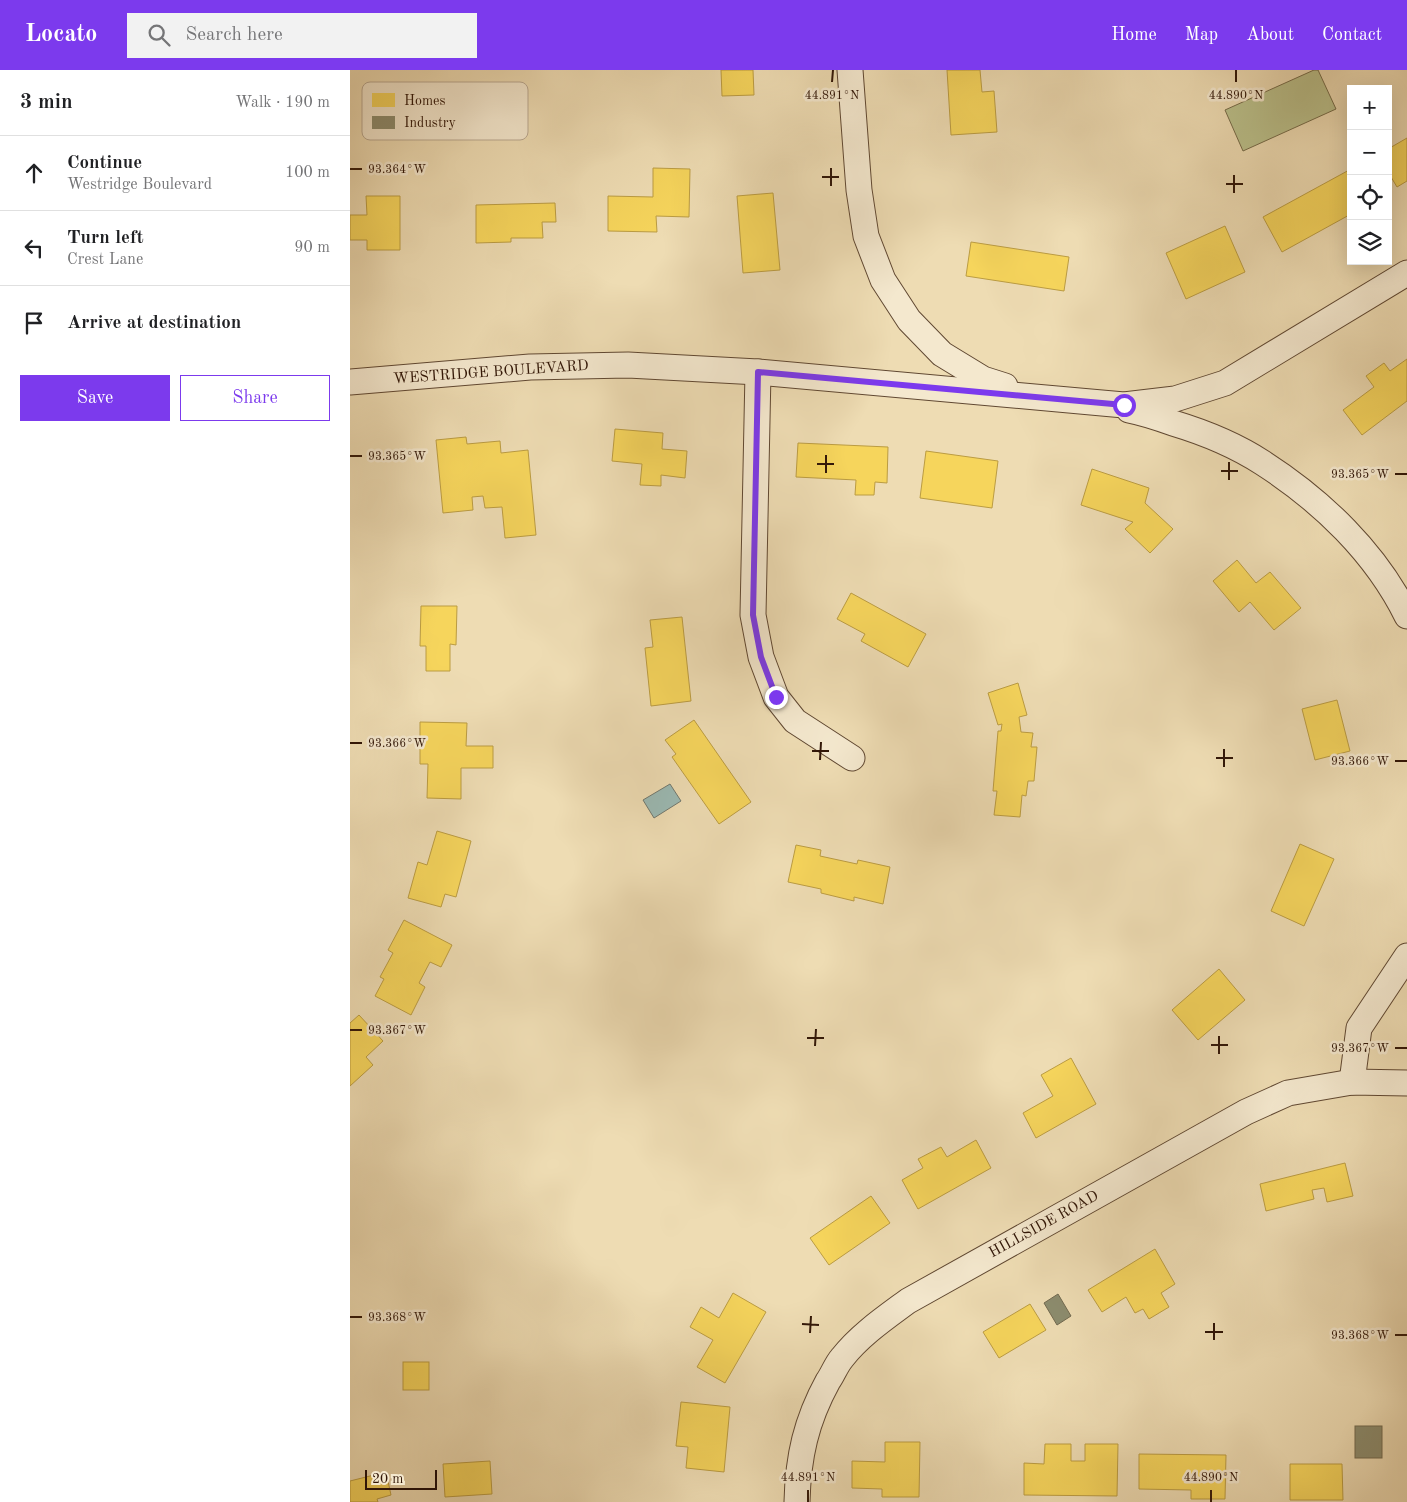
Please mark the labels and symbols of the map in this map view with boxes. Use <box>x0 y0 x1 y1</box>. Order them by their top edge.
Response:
legend <box>362 82 528 140</box>
text: 44.891°N <box>805 90 859 102</box>
text: 44.890°N <box>1209 90 1263 102</box>
text: Homes <box>404 94 446 108</box>
text: Industry <box>404 116 457 130</box>
text: 93.364°W <box>368 164 426 176</box>
street label: WESTRIDGE BOULEVARD <box>393 359 589 387</box>
route start <box>1113 394 1136 417</box>
text: 93.365°W <box>368 450 426 463</box>
text: 93.365°W <box>1331 468 1389 481</box>
route end <box>765 686 788 709</box>
text: 93.366°W <box>368 738 426 750</box>
text: 93.366°W <box>1331 756 1389 768</box>
text: 93.367°W <box>368 1025 426 1037</box>
text: 93.367°W <box>1331 1043 1389 1055</box>
street label: HILLSIDE ROAD <box>987 1189 1101 1261</box>
text: 93.368°W <box>368 1312 426 1324</box>
text: 93.368°W <box>1331 1330 1389 1342</box>
scale bar <box>365 1467 438 1490</box>
text: 44.891°N <box>781 1472 835 1484</box>
text: 44.890°N <box>1184 1472 1238 1484</box>

